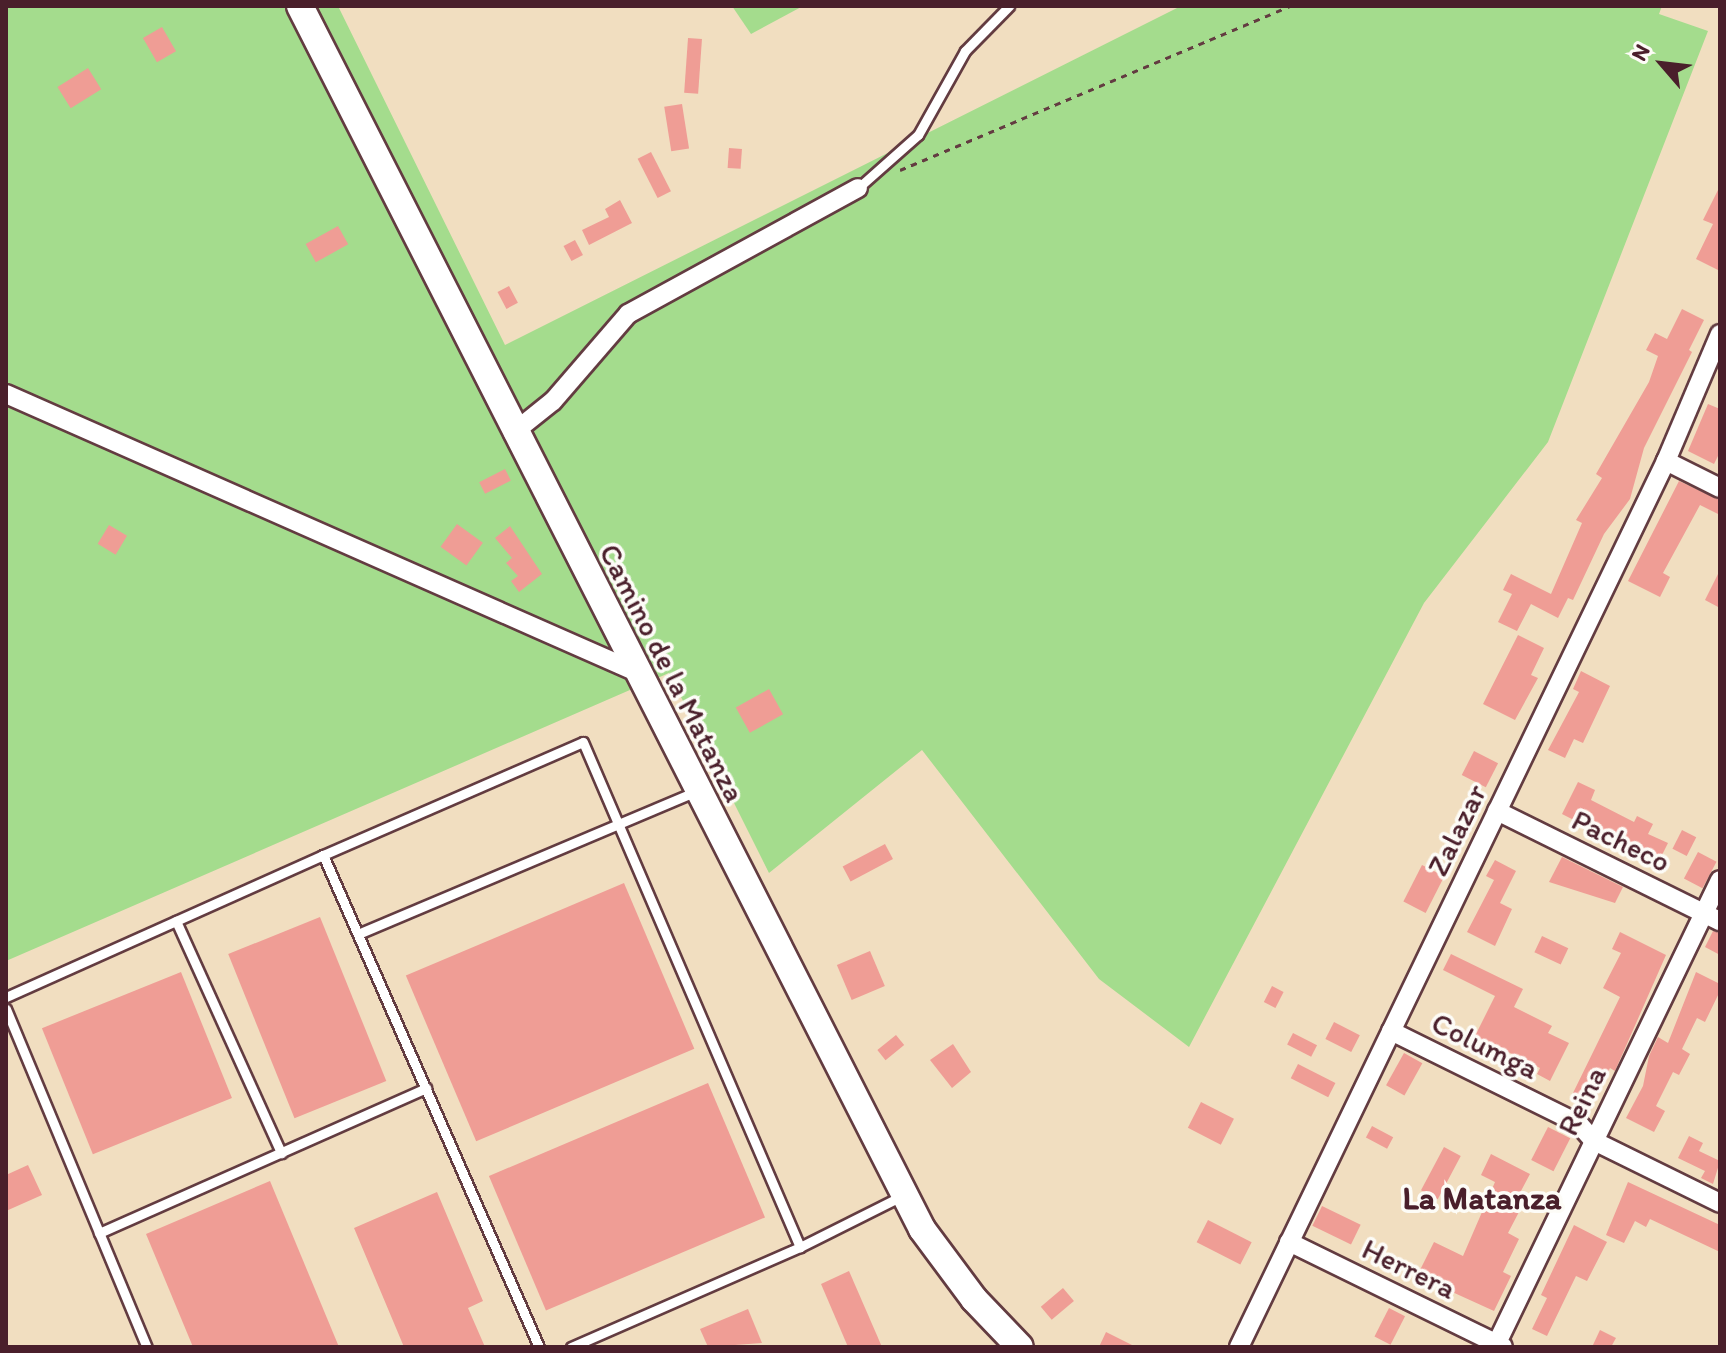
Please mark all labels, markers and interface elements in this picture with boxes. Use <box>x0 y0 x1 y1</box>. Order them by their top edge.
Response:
north arrow <box>1622 24 1702 104</box>
text: N <box>1625 40 1656 65</box>
street label: Camino de la Matanza <box>591 538 753 808</box>
street label: Zalazar <box>1420 778 1494 882</box>
street label: Pacheco <box>1566 802 1676 880</box>
street label: Columga <box>1426 1005 1544 1087</box>
street label: Reina <box>1550 1061 1614 1141</box>
district label: La Matanza <box>1403 1179 1561 1217</box>
street label: Herrera <box>1356 1231 1462 1307</box>

